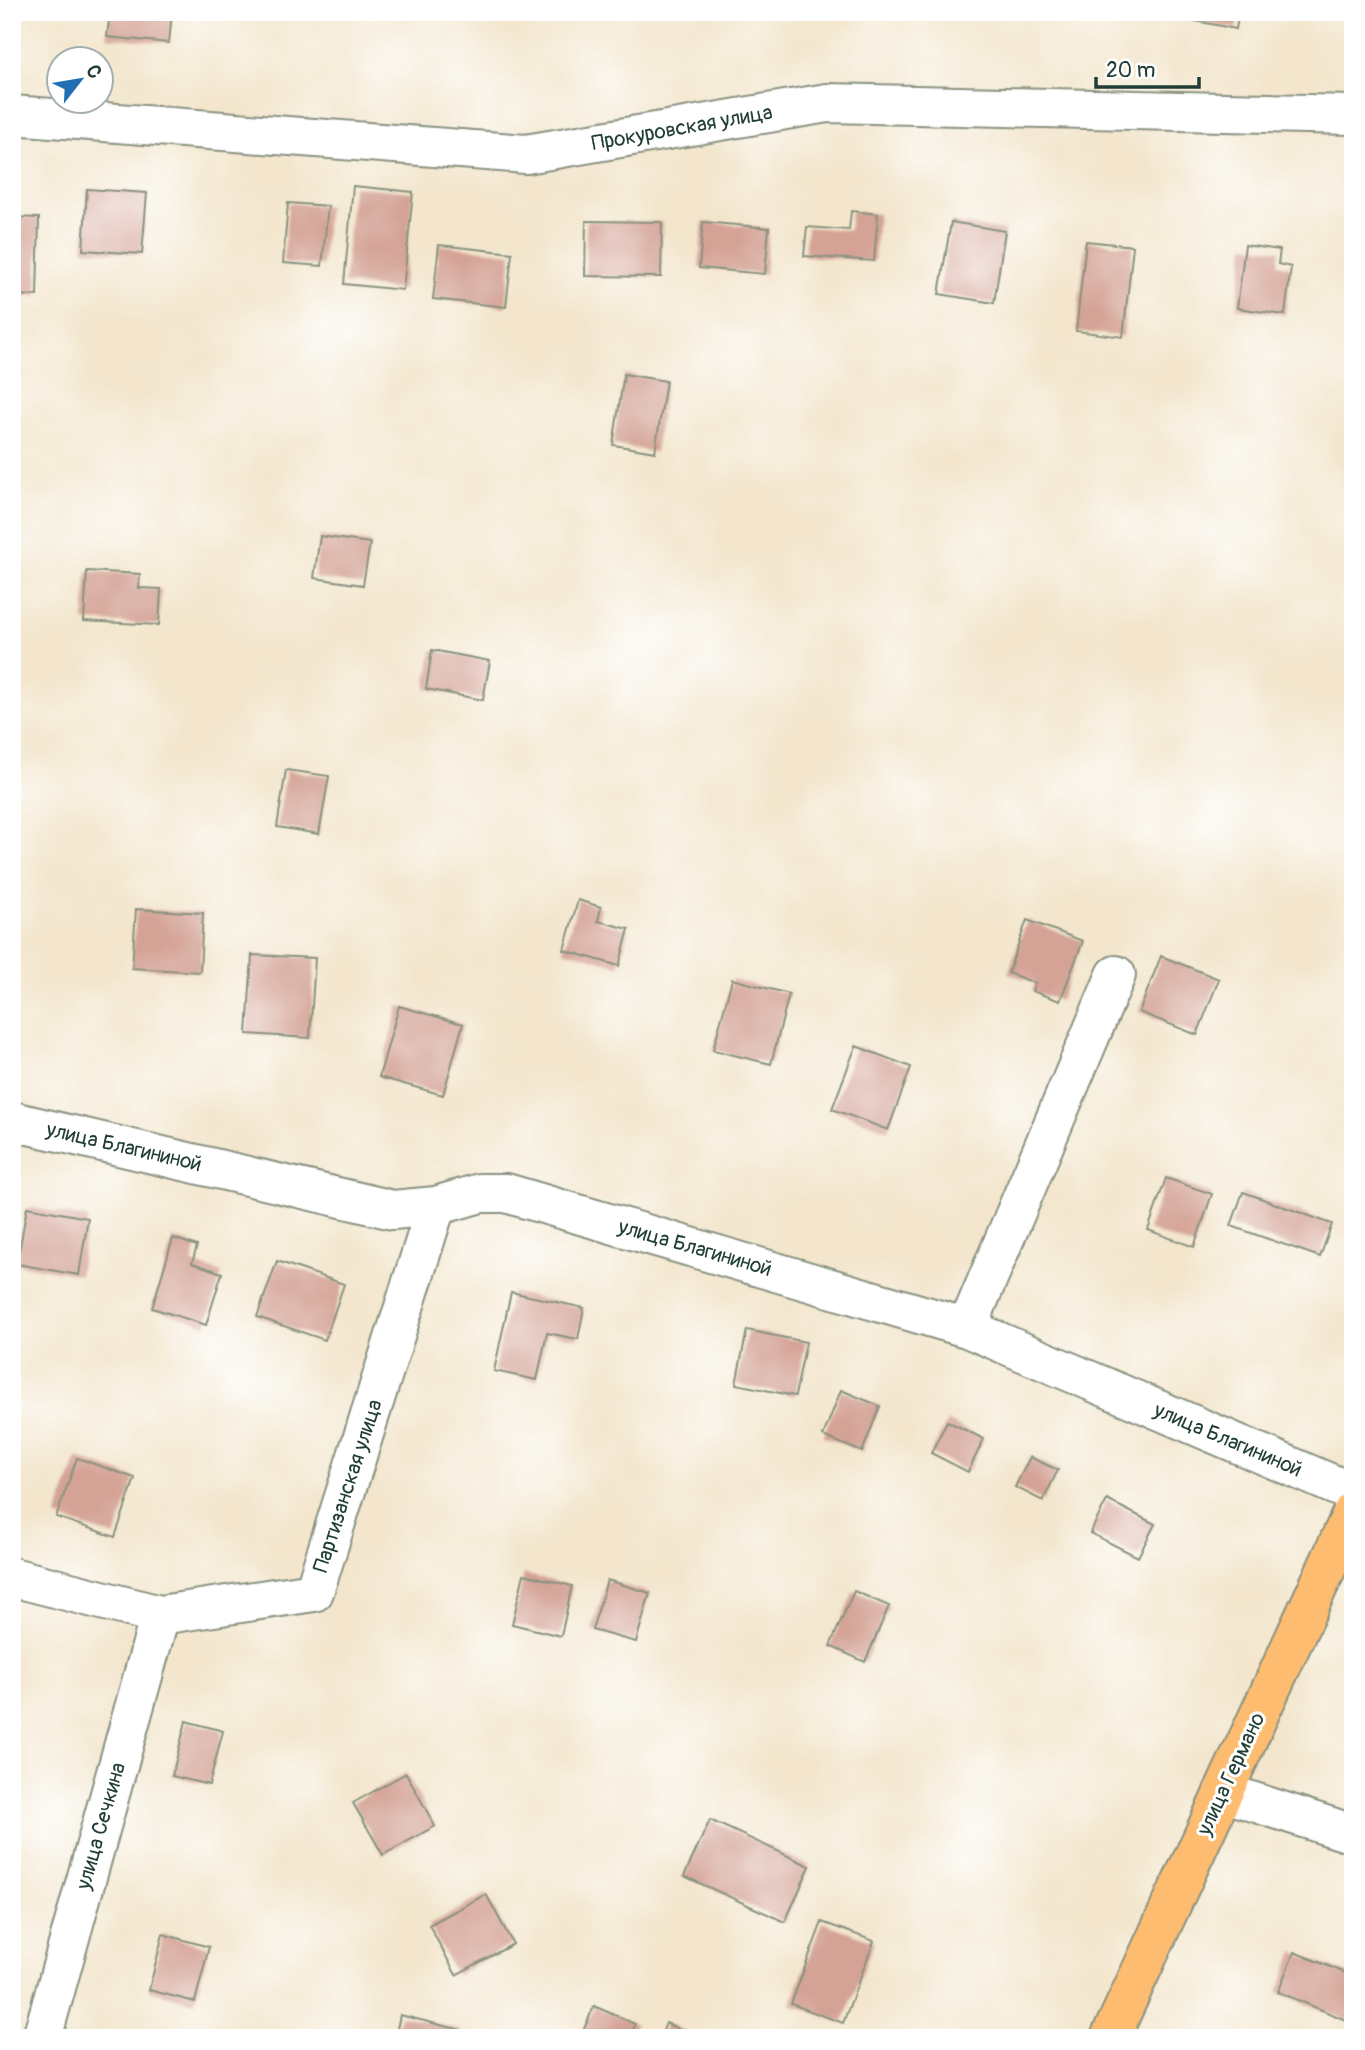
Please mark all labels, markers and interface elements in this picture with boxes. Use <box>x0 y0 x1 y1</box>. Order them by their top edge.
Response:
north arrow <box>46 46 116 116</box>
scale bar <box>1096 46 1199 90</box>
text: 20 m <box>1106 57 1155 84</box>
text: С <box>80 61 107 83</box>
street label: Прокуровская улица <box>589 99 775 157</box>
street label: улица Благининой <box>43 1116 204 1178</box>
street label: улица Благининой <box>614 1213 775 1283</box>
street label: Партизанская улица <box>307 1396 389 1576</box>
street label: улица Благининой <box>1149 1396 1306 1483</box>
street label: улица Германо <box>1190 1708 1271 1841</box>
street label: улица Сечкина <box>70 1759 132 1894</box>

